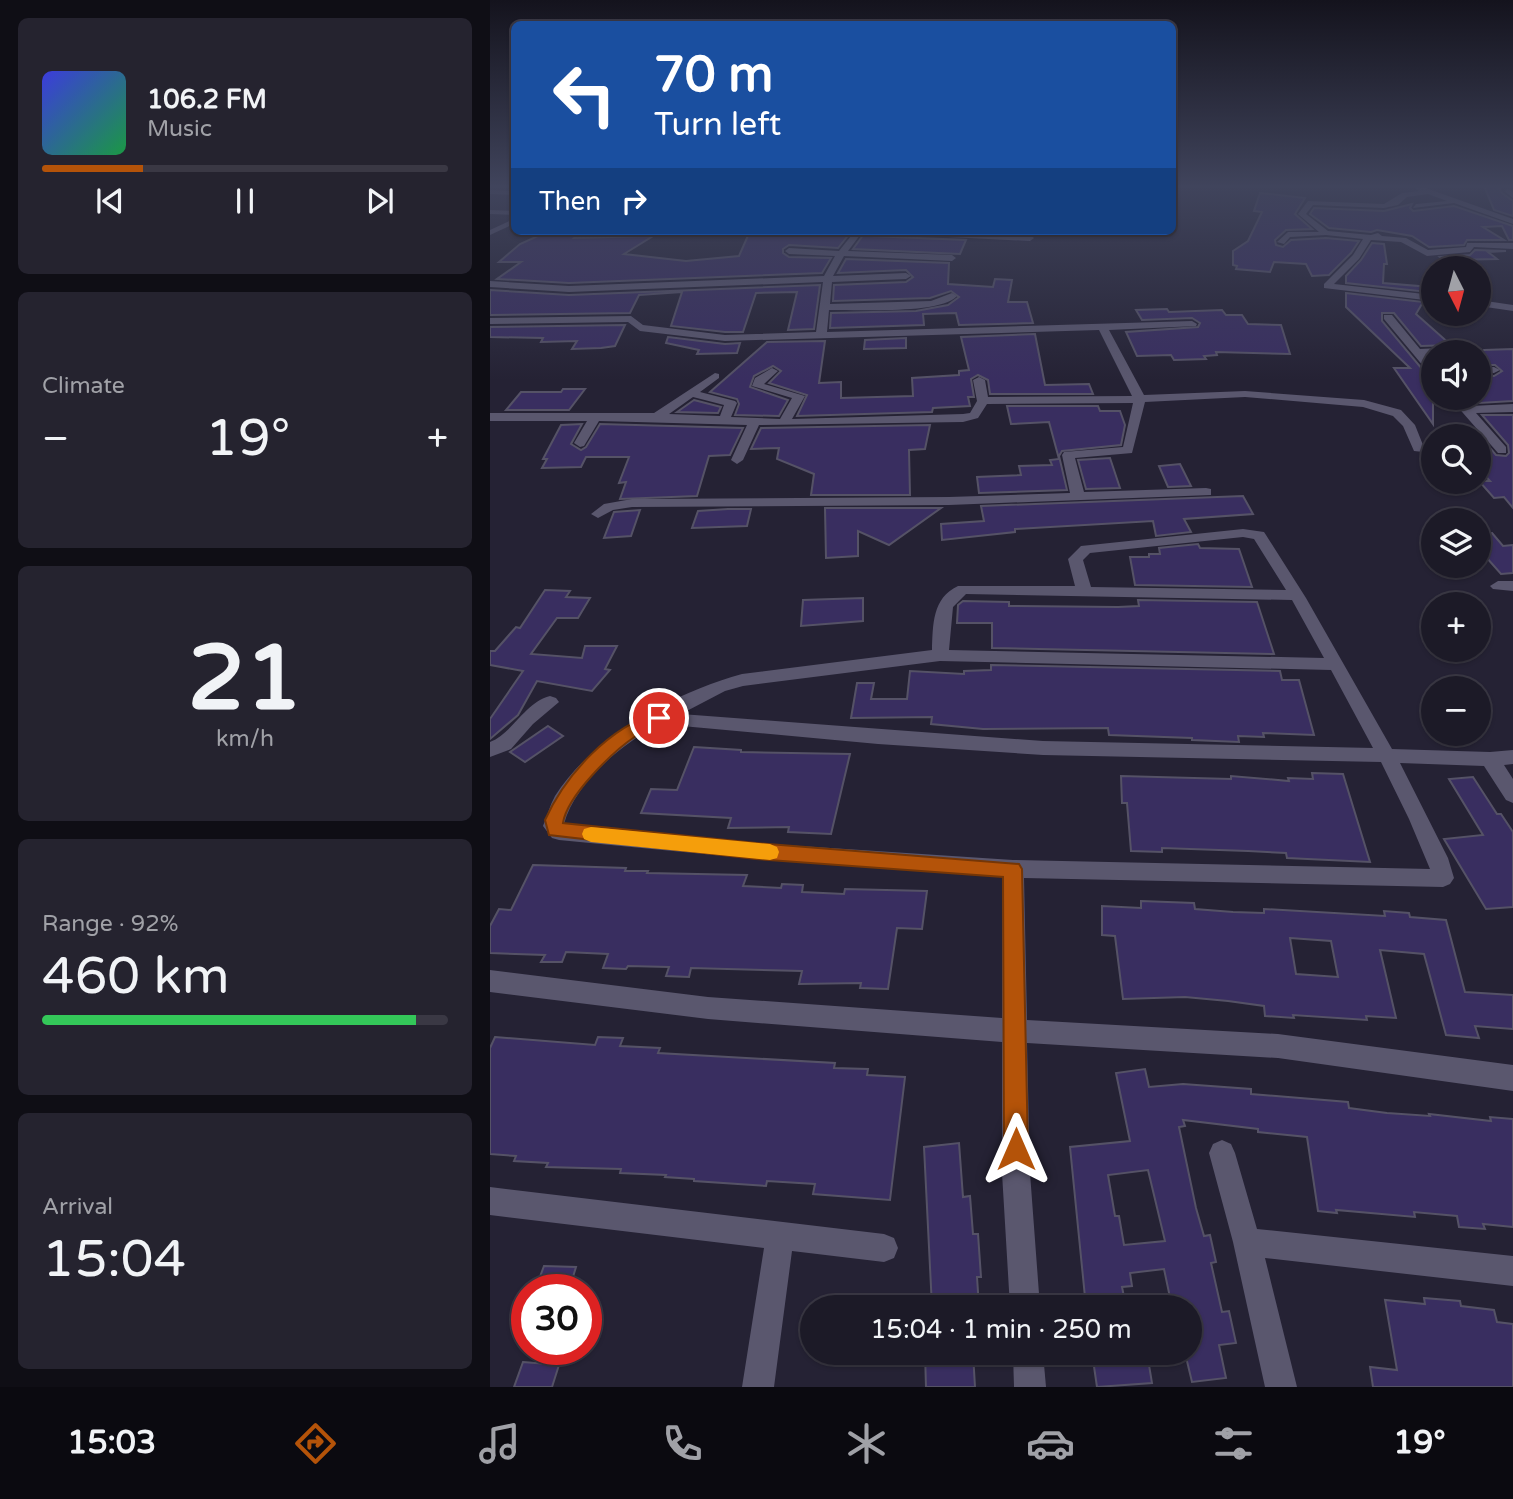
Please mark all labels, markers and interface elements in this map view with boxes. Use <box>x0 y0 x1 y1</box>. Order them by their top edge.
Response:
text: 70 m <box>654 46 773 105</box>
icon: left <box>539 49 630 140</box>
text: 106.2 FM <box>147 84 267 115</box>
text: Turn left <box>654 106 781 144</box>
text: Music <box>147 115 212 143</box>
icon: previous <box>91 182 129 220</box>
icon: pause <box>226 182 264 220</box>
icon: next <box>361 182 399 220</box>
icon: right <box>615 182 653 220</box>
text: Then <box>539 186 601 217</box>
north arrow <box>1421 256 1491 326</box>
map controls <box>1421 256 1491 746</box>
button: sound <box>1421 340 1491 410</box>
text: Climate <box>42 372 125 400</box>
text: 19° <box>205 407 290 470</box>
text: − <box>42 416 69 462</box>
text: + <box>427 416 448 462</box>
button: search <box>1421 424 1491 494</box>
button: layers <box>1421 508 1491 578</box>
button: + <box>1421 592 1491 662</box>
text: 21 <box>188 624 302 734</box>
button: − <box>1421 676 1491 746</box>
pin <box>629 688 689 748</box>
icon: arrive <box>640 699 678 737</box>
text: km/h <box>216 725 274 753</box>
text: Range · 92% <box>42 910 178 938</box>
text: 460 km <box>42 945 230 1008</box>
position arrow <box>979 1112 1053 1186</box>
text: Arrival <box>42 1193 113 1221</box>
text: 15:04 <box>42 1228 186 1291</box>
speed limit sign: 30 <box>511 1274 602 1365</box>
text: 15:04 · 1 min · 250 m <box>870 1314 1132 1345</box>
icon: directions <box>291 1419 340 1468</box>
icon: music <box>475 1419 524 1468</box>
icon: phone <box>658 1419 707 1468</box>
icon: climate <box>842 1419 891 1468</box>
icon: car <box>1026 1419 1075 1468</box>
icon: filters <box>1209 1419 1258 1468</box>
text: 15:03 <box>67 1424 156 1462</box>
text: 19° <box>1393 1424 1446 1462</box>

